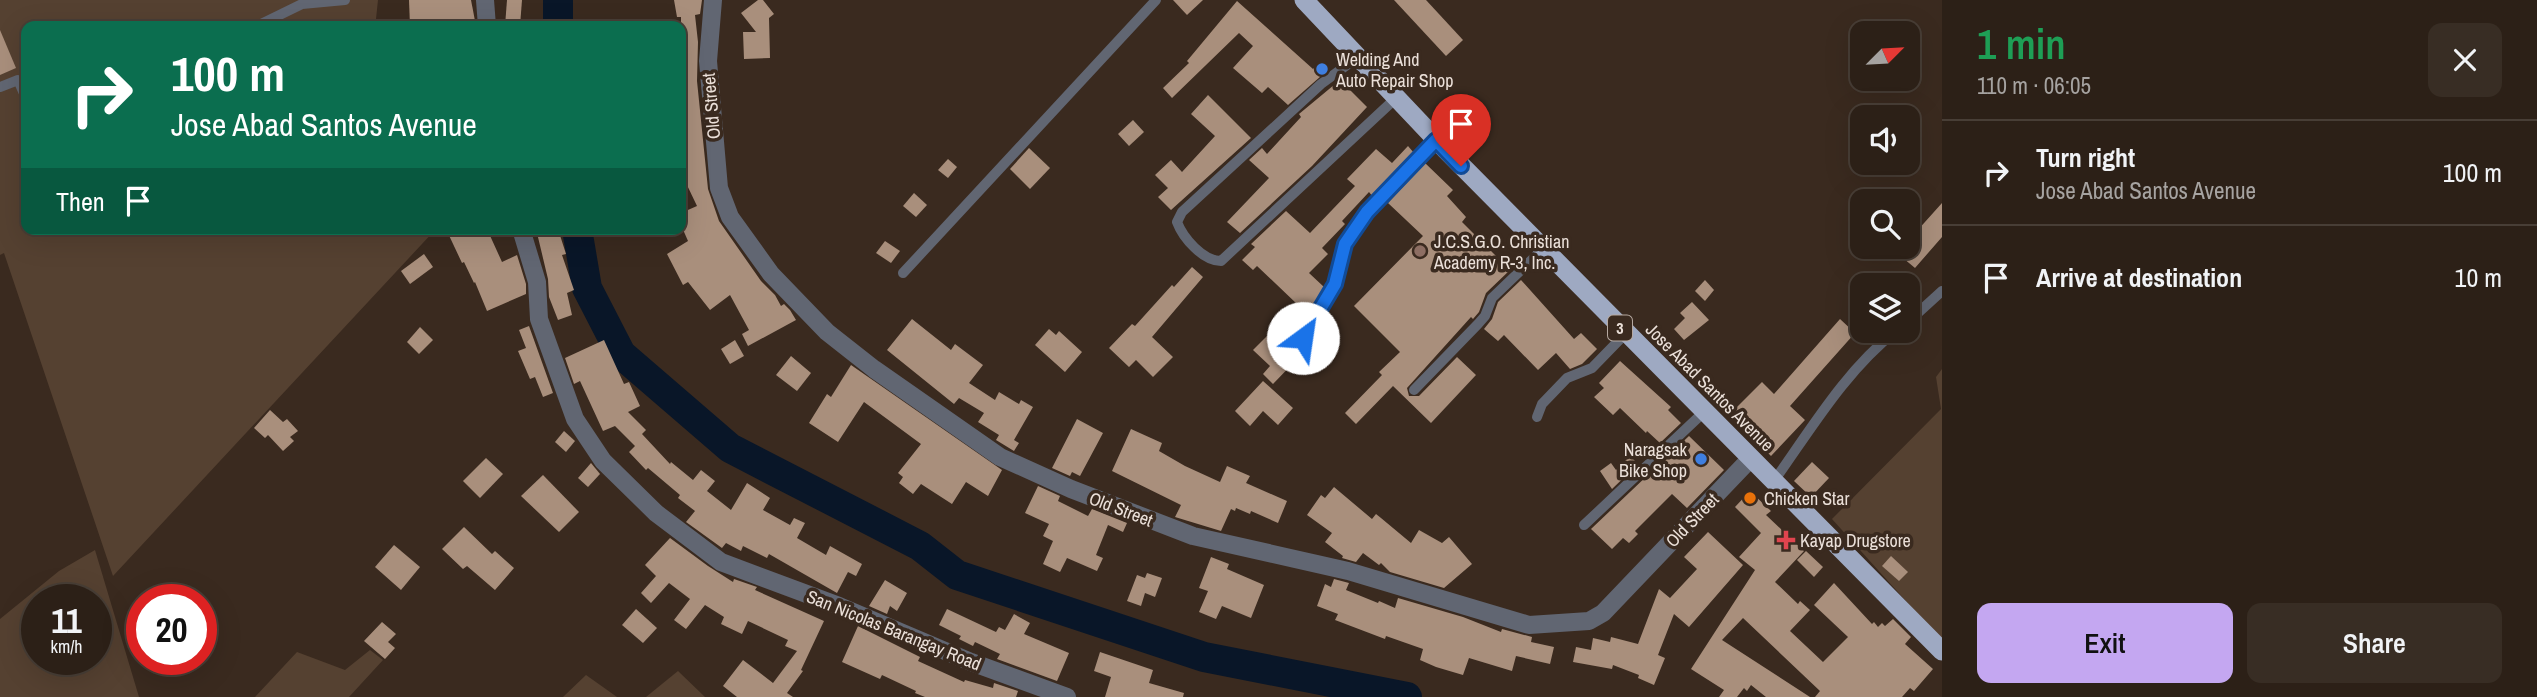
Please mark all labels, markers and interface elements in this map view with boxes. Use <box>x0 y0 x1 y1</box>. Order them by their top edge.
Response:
text: 1 min <box>1977 16 2066 72</box>
north arrow <box>1850 21 1920 91</box>
map controls <box>1850 21 1920 343</box>
button: close <box>2428 23 2502 97</box>
text: 100 m <box>171 40 285 106</box>
place label: Welding And Auto Repair Shop <box>1335 47 1453 93</box>
icon: right <box>56 49 147 140</box>
marker: Welding And Auto Repair Shop <box>1314 61 1330 77</box>
text: 110 m · 06:05 <box>1977 70 2091 101</box>
street label: Old Street <box>696 72 726 140</box>
pin <box>1431 94 1491 166</box>
text: Jose Abad Santos Avenue <box>171 103 477 146</box>
icon: arrive <box>1442 105 1480 143</box>
button: sound <box>1850 105 1920 175</box>
text: Turn right <box>2036 140 2135 175</box>
icon: right <box>1977 154 2015 192</box>
text: 100 m <box>2443 155 2502 190</box>
text: Jose Abad Santos Avenue <box>2036 175 2256 206</box>
icon: arrive <box>119 182 157 220</box>
text: Then <box>56 184 105 219</box>
button: search <box>1850 189 1920 259</box>
place label: J.C.S.G.O. Christian Academy R-3, Inc. <box>1433 229 1569 275</box>
marker: J.C.S.G.O. Christian Academy R-3, Inc. <box>1412 243 1428 259</box>
icon: arrive <box>1977 259 2015 297</box>
text: Arrive at destination <box>2036 260 2242 295</box>
text: 10 m <box>2455 260 2502 295</box>
button: layers <box>1850 273 1920 343</box>
position arrow <box>1266 301 1340 375</box>
road number: 3 <box>1608 316 1632 340</box>
street label: Jose Abad Santos Avenue <box>1640 317 1780 457</box>
place label: Naragsak Bike Shop <box>1619 437 1688 483</box>
marker: Naragsak Bike Shop <box>1693 451 1709 467</box>
street label: Old Street <box>1085 485 1157 533</box>
place label: Chicken Star <box>1764 486 1849 511</box>
street label: Old Street <box>1660 487 1724 553</box>
marker: Chicken Star <box>1742 490 1758 506</box>
place label: Kayap Drugstore <box>1800 528 1911 553</box>
marker: Kayap Drugstore <box>1778 532 1794 548</box>
speed limit sign: 20 <box>126 584 217 675</box>
street label: San Nicolas Barangay Road <box>803 584 985 676</box>
text: 11 <box>51 597 82 644</box>
button: Exit <box>1977 603 2233 683</box>
button: Share <box>2247 603 2502 683</box>
text: km/h <box>51 634 83 659</box>

